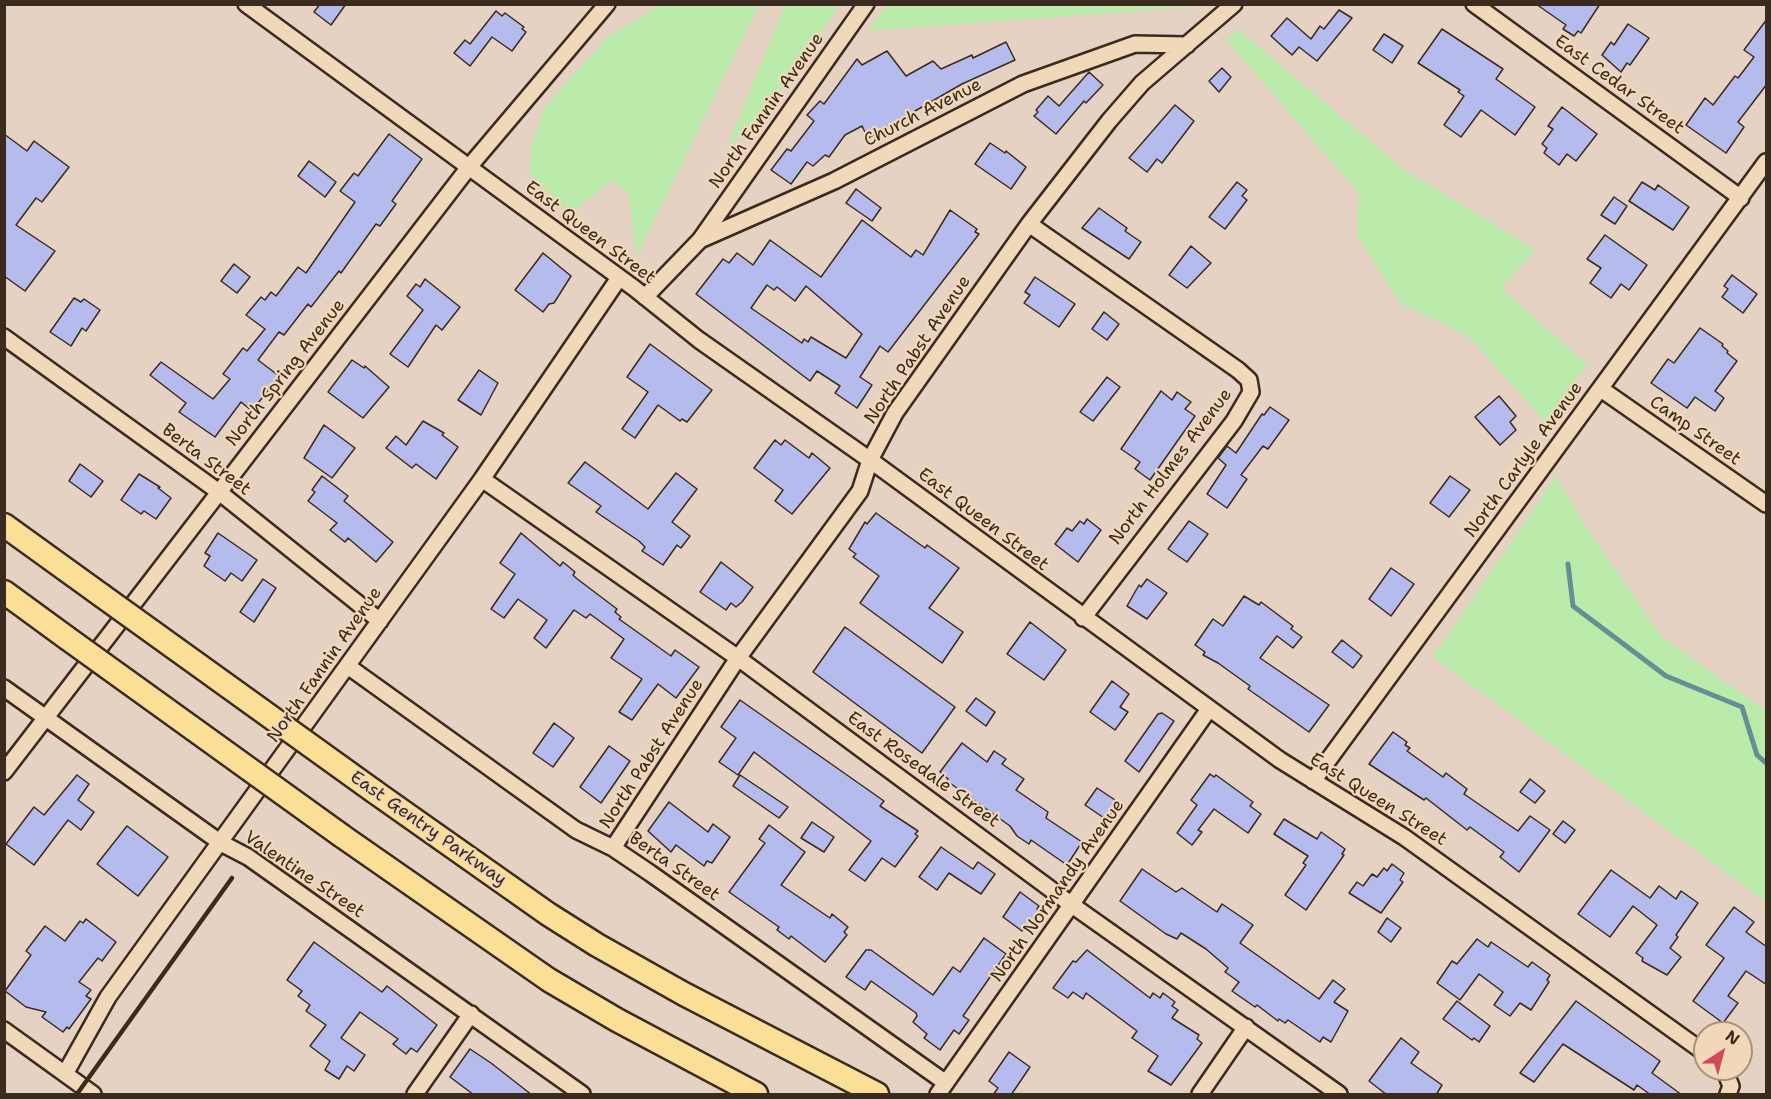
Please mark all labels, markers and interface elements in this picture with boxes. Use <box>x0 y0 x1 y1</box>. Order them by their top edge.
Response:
street label: North Fannin Avenue <box>705 29 829 193</box>
street label: East Cedar Street <box>1550 31 1688 139</box>
street label: Church Avenue <box>861 74 985 152</box>
street label: East Queen Street <box>520 177 660 289</box>
street label: North Pabst Avenue <box>860 272 976 428</box>
street label: North Spring Avenue <box>222 295 350 451</box>
street label: North Carlyle Avenue <box>1460 378 1588 542</box>
street label: North Holmes Avenue <box>1105 385 1237 549</box>
street label: Camp Street <box>1645 392 1745 470</box>
street label: Berta Street <box>157 420 255 500</box>
street label: East Queen Street <box>913 464 1053 576</box>
street label: North Fannin Avenue <box>263 583 387 747</box>
street label: North Pabst Avenue <box>595 675 709 833</box>
street label: East Rosedale Street <box>843 707 1003 833</box>
street label: East Queen Street <box>1305 749 1451 851</box>
street label: East Gentry Parkway <box>346 767 510 891</box>
street label: North Normandy Avenue <box>987 795 1129 987</box>
street label: Valentine Street <box>240 827 368 923</box>
street label: Berta Street <box>624 828 724 906</box>
north arrow <box>1693 1021 1753 1081</box>
text: N <box>1721 1025 1744 1050</box>

